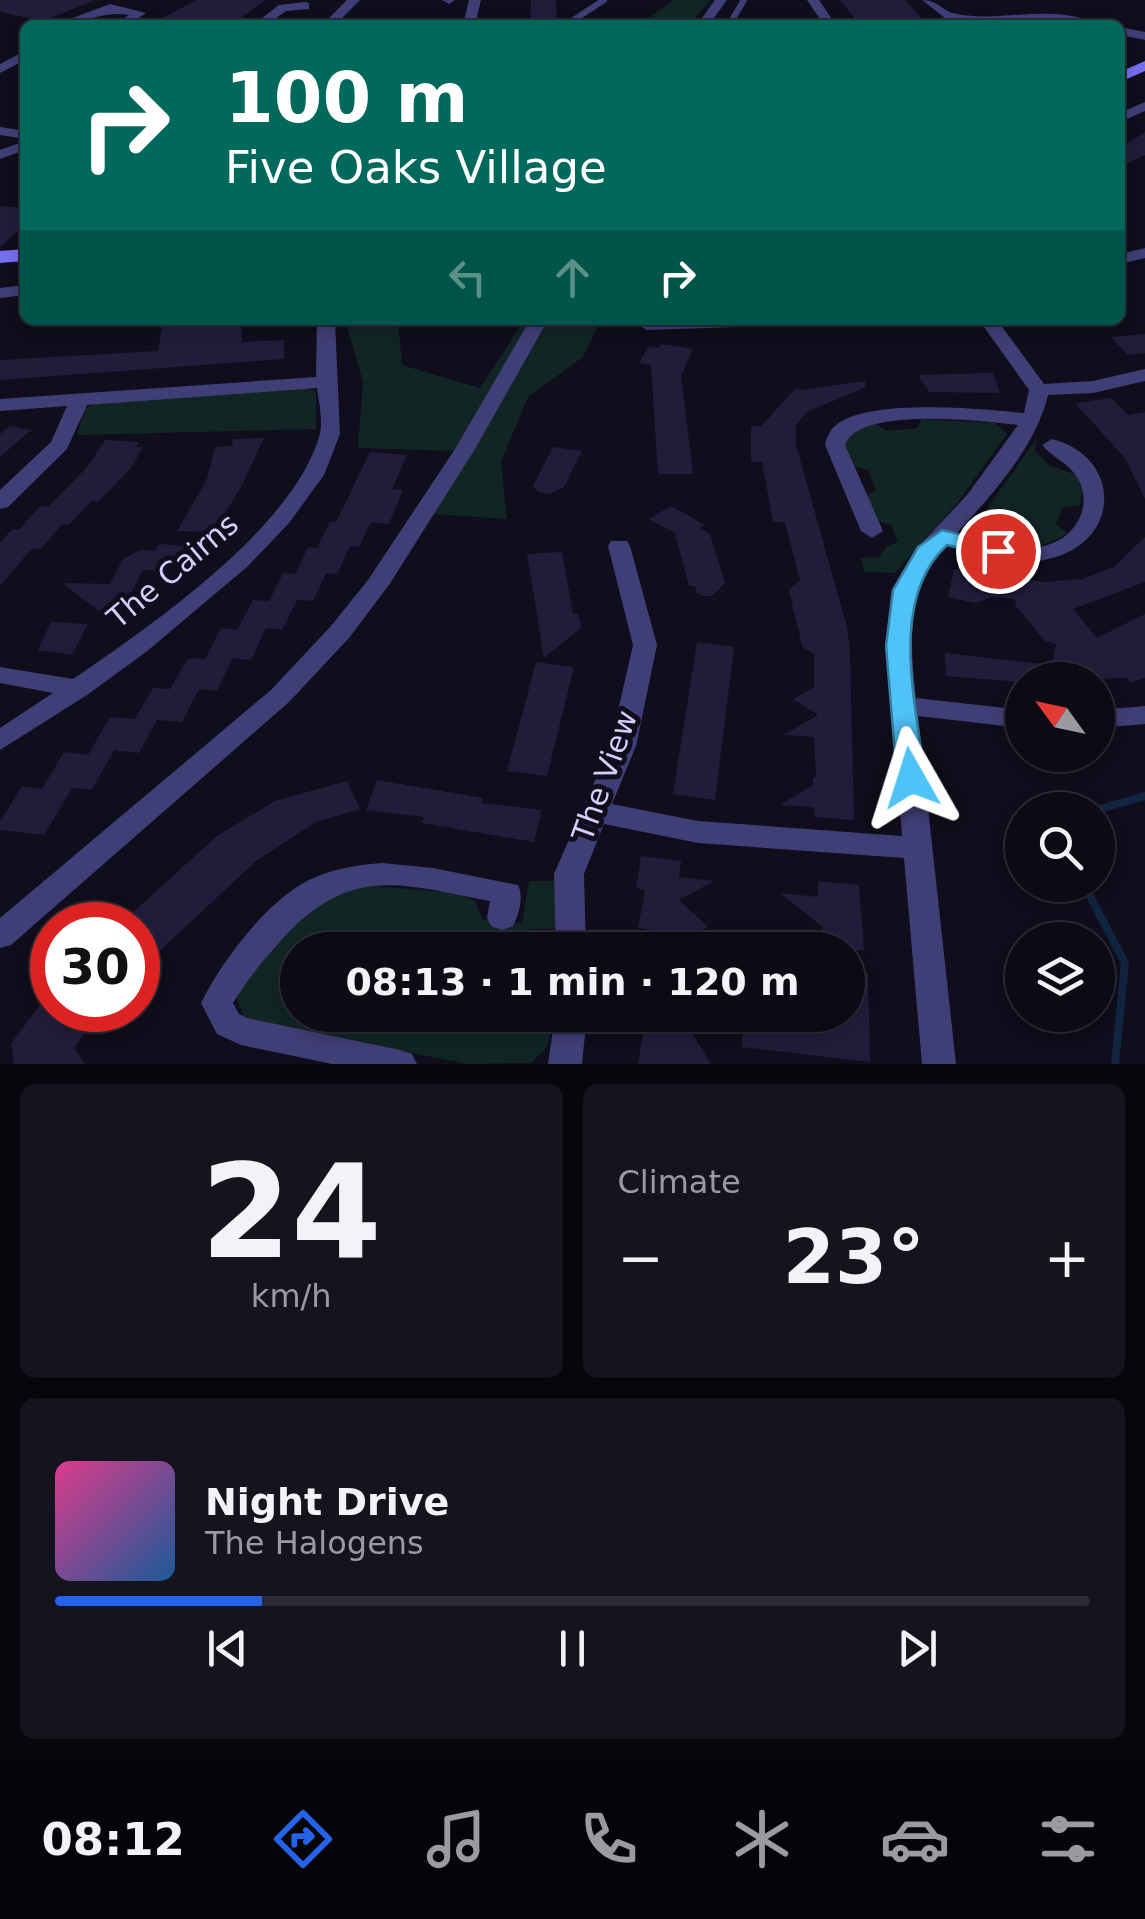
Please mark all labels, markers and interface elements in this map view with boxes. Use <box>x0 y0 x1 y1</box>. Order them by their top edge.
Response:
text: 100 m <box>225 57 468 139</box>
icon: right <box>60 60 190 190</box>
text: Five Oaks Village <box>225 141 607 194</box>
icon: left <box>440 250 495 305</box>
icon: ahead <box>545 250 600 305</box>
icon: right <box>650 250 705 305</box>
street label: The Cairns <box>100 506 245 636</box>
pin <box>956 509 1041 594</box>
icon: arrive <box>971 524 1026 579</box>
north arrow <box>1005 662 1115 772</box>
map controls <box>1005 662 1115 1032</box>
street label: The View <box>564 706 644 847</box>
position arrow <box>859 726 963 830</box>
button: search <box>1005 792 1115 902</box>
speed limit sign: 30 <box>30 902 160 1032</box>
button: layers <box>1005 922 1115 1032</box>
text: 08:13 · 1 min · 120 m <box>345 960 800 1004</box>
text: 24 <box>201 1136 382 1288</box>
text: Climate <box>618 1163 741 1201</box>
text: 23° <box>783 1213 925 1301</box>
text: − <box>618 1226 664 1290</box>
text: + <box>1044 1226 1090 1290</box>
text: km/h <box>251 1277 332 1315</box>
text: Night Drive <box>205 1480 449 1524</box>
text: The Halogens <box>205 1524 424 1562</box>
icon: previous <box>200 1621 255 1676</box>
icon: pause <box>545 1621 600 1676</box>
icon: next <box>890 1621 945 1676</box>
icon: directions <box>268 1804 338 1874</box>
icon: music <box>421 1804 491 1874</box>
icon: phone <box>574 1804 644 1874</box>
icon: climate <box>727 1804 797 1874</box>
icon: car <box>880 1804 950 1874</box>
icon: filters <box>1033 1804 1103 1874</box>
text: 08:12 <box>42 1813 185 1866</box>

